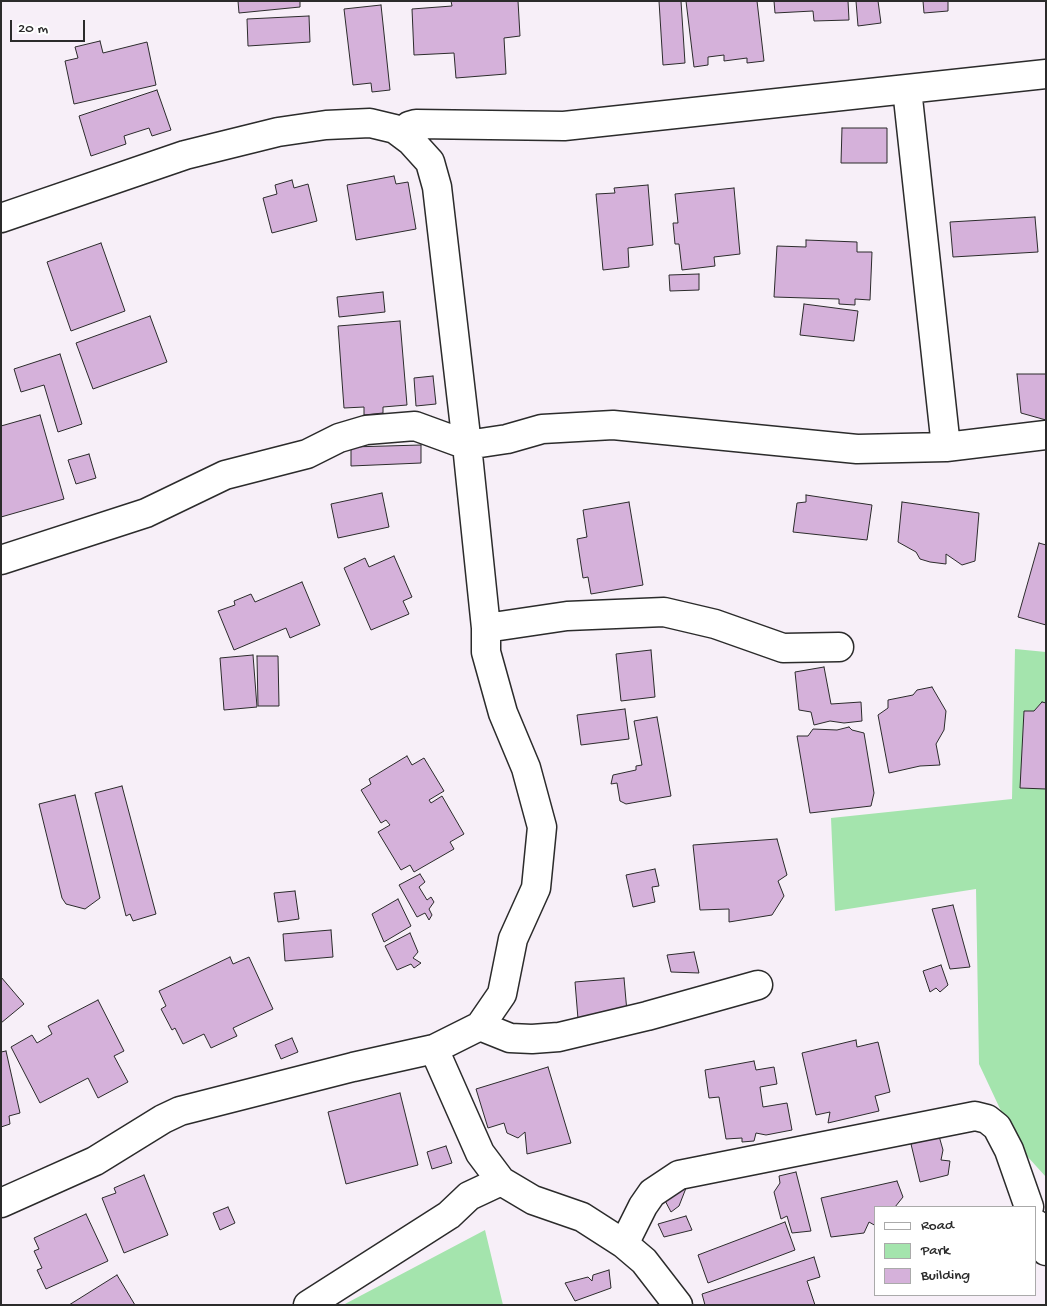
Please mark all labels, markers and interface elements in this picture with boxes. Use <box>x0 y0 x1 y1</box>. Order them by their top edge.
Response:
scale bar <box>12 10 88 42</box>
text: 20 m <box>18 20 48 38</box>
legend <box>874 1206 1037 1296</box>
text: Road <box>921 1217 954 1235</box>
text: Park <box>921 1242 950 1260</box>
text: Building <box>921 1267 970 1285</box>

